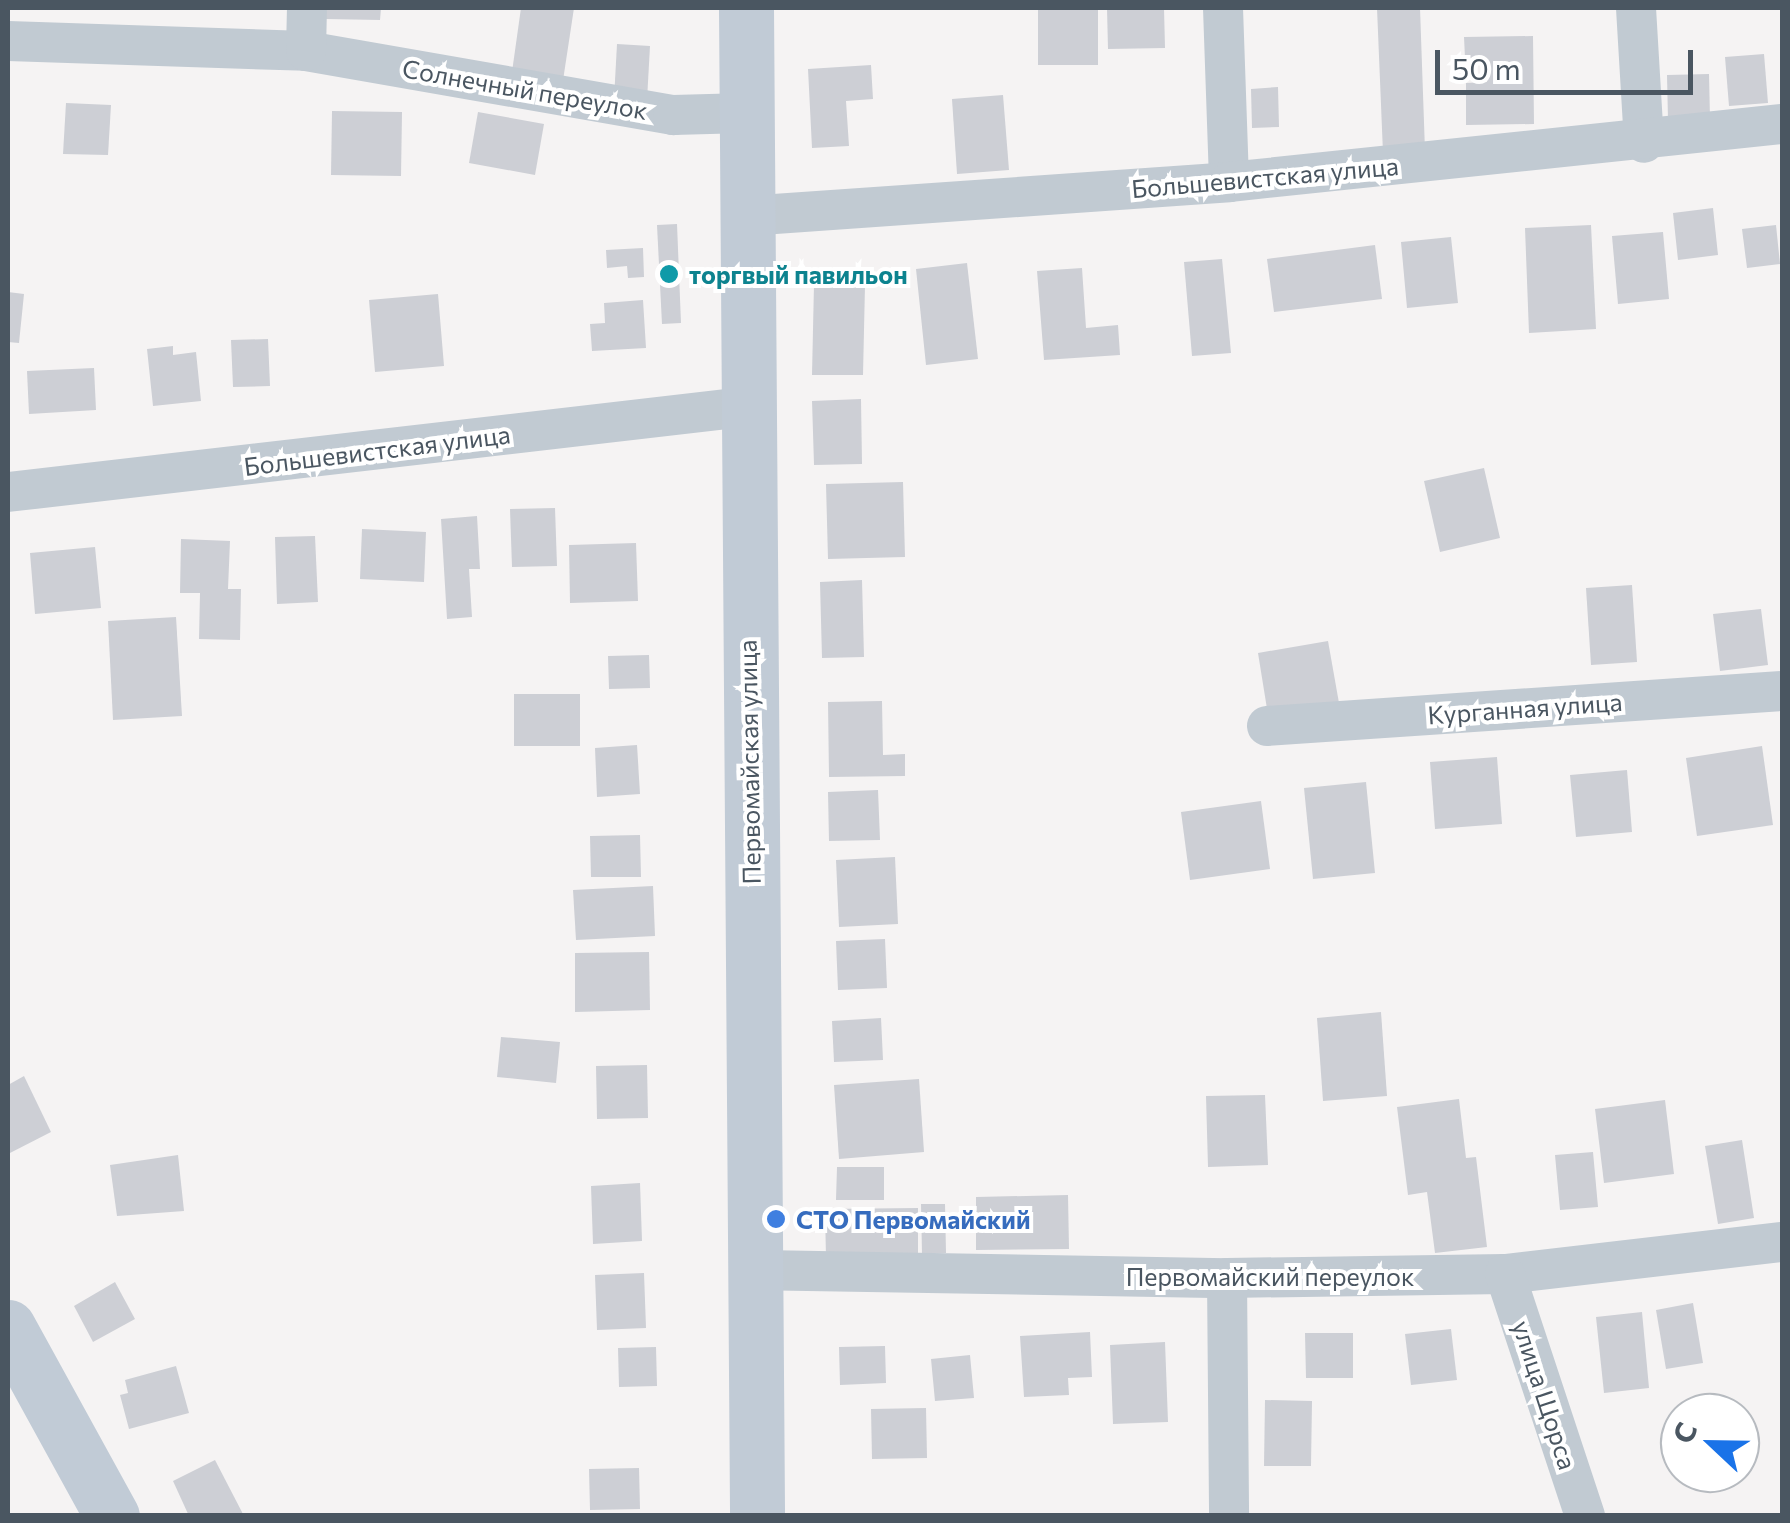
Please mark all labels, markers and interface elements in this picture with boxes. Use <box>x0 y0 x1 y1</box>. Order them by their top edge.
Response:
scale bar <box>1440 30 1698 92</box>
text: 50 m <box>1452 49 1521 86</box>
street label: Солнечный переулок <box>400 53 650 125</box>
street label: Большевистская улица <box>1130 150 1400 204</box>
place label: торгвый павильон <box>689 259 908 289</box>
marker: торгвый павильон <box>658 263 680 285</box>
street label: Большевистская улица <box>242 419 512 481</box>
street label: Первомайская улица <box>732 639 766 885</box>
street label: Курганная улица <box>1427 686 1623 730</box>
place label: СТО Первомайский <box>796 1204 1030 1234</box>
marker: СТО Первомайский <box>765 1208 787 1230</box>
street label: Первомайский переулок <box>1126 1261 1414 1291</box>
street label: улица Щорса <box>1507 1317 1583 1473</box>
north arrow <box>1660 1393 1760 1493</box>
text: С <box>1665 1417 1703 1448</box>

